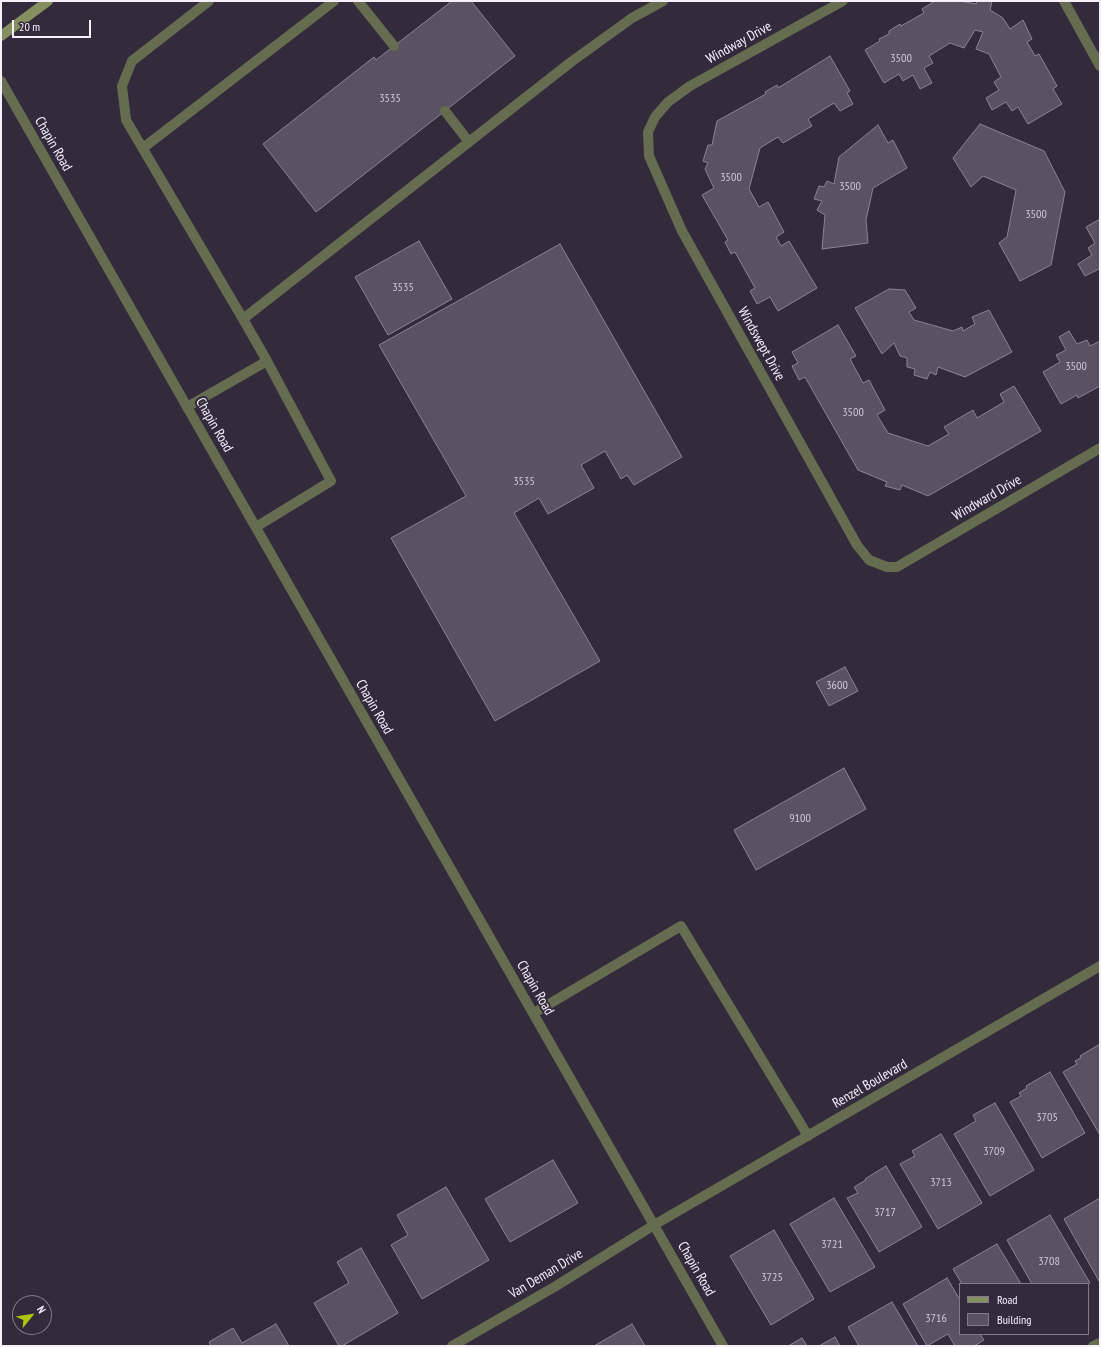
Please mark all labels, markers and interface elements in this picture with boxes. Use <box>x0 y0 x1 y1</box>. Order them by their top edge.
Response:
scale bar <box>14 12 93 38</box>
street label: Windway Drive <box>703 18 775 68</box>
text: 20 m <box>19 19 40 34</box>
house number: 3500 <box>890 52 912 66</box>
house number: 3535 <box>379 92 401 106</box>
street label: Chapin Road <box>31 114 75 174</box>
house number: 3500 <box>720 171 742 185</box>
house number: 3500 <box>839 180 861 194</box>
house number: 3500 <box>1025 208 1047 222</box>
house number: 3535 <box>392 281 414 295</box>
street label: Windswept Drive <box>734 304 788 384</box>
house number: 3500 <box>1065 360 1087 374</box>
street label: Chapin Road <box>192 395 236 455</box>
house number: 3500 <box>842 406 864 420</box>
street label: Windward Drive <box>950 472 1024 524</box>
house number: 3535 <box>513 475 535 489</box>
street label: Chapin Road <box>352 677 396 737</box>
house number: 3600 <box>826 679 848 693</box>
house number: 9100 <box>789 812 811 826</box>
street label: Chapin Road <box>513 958 557 1018</box>
street label: Renzel Boulevard <box>830 1056 910 1112</box>
house number: 3705 <box>1036 1111 1058 1125</box>
house number: 3709 <box>983 1145 1005 1159</box>
house number: 3713 <box>930 1176 952 1190</box>
house number: 3717 <box>874 1206 896 1220</box>
house number: 3721 <box>821 1238 843 1252</box>
street label: Chapin Road <box>674 1239 718 1299</box>
street label: Van Deman Drive <box>506 1245 586 1303</box>
house number: 3708 <box>1038 1255 1060 1269</box>
house number: 3725 <box>761 1271 783 1285</box>
legend <box>959 1283 1089 1335</box>
text: Road <box>997 1292 1017 1307</box>
north arrow <box>12 1295 52 1335</box>
text: N <box>34 1303 49 1316</box>
house number: 3716 <box>925 1312 947 1326</box>
text: Building <box>997 1312 1032 1327</box>

